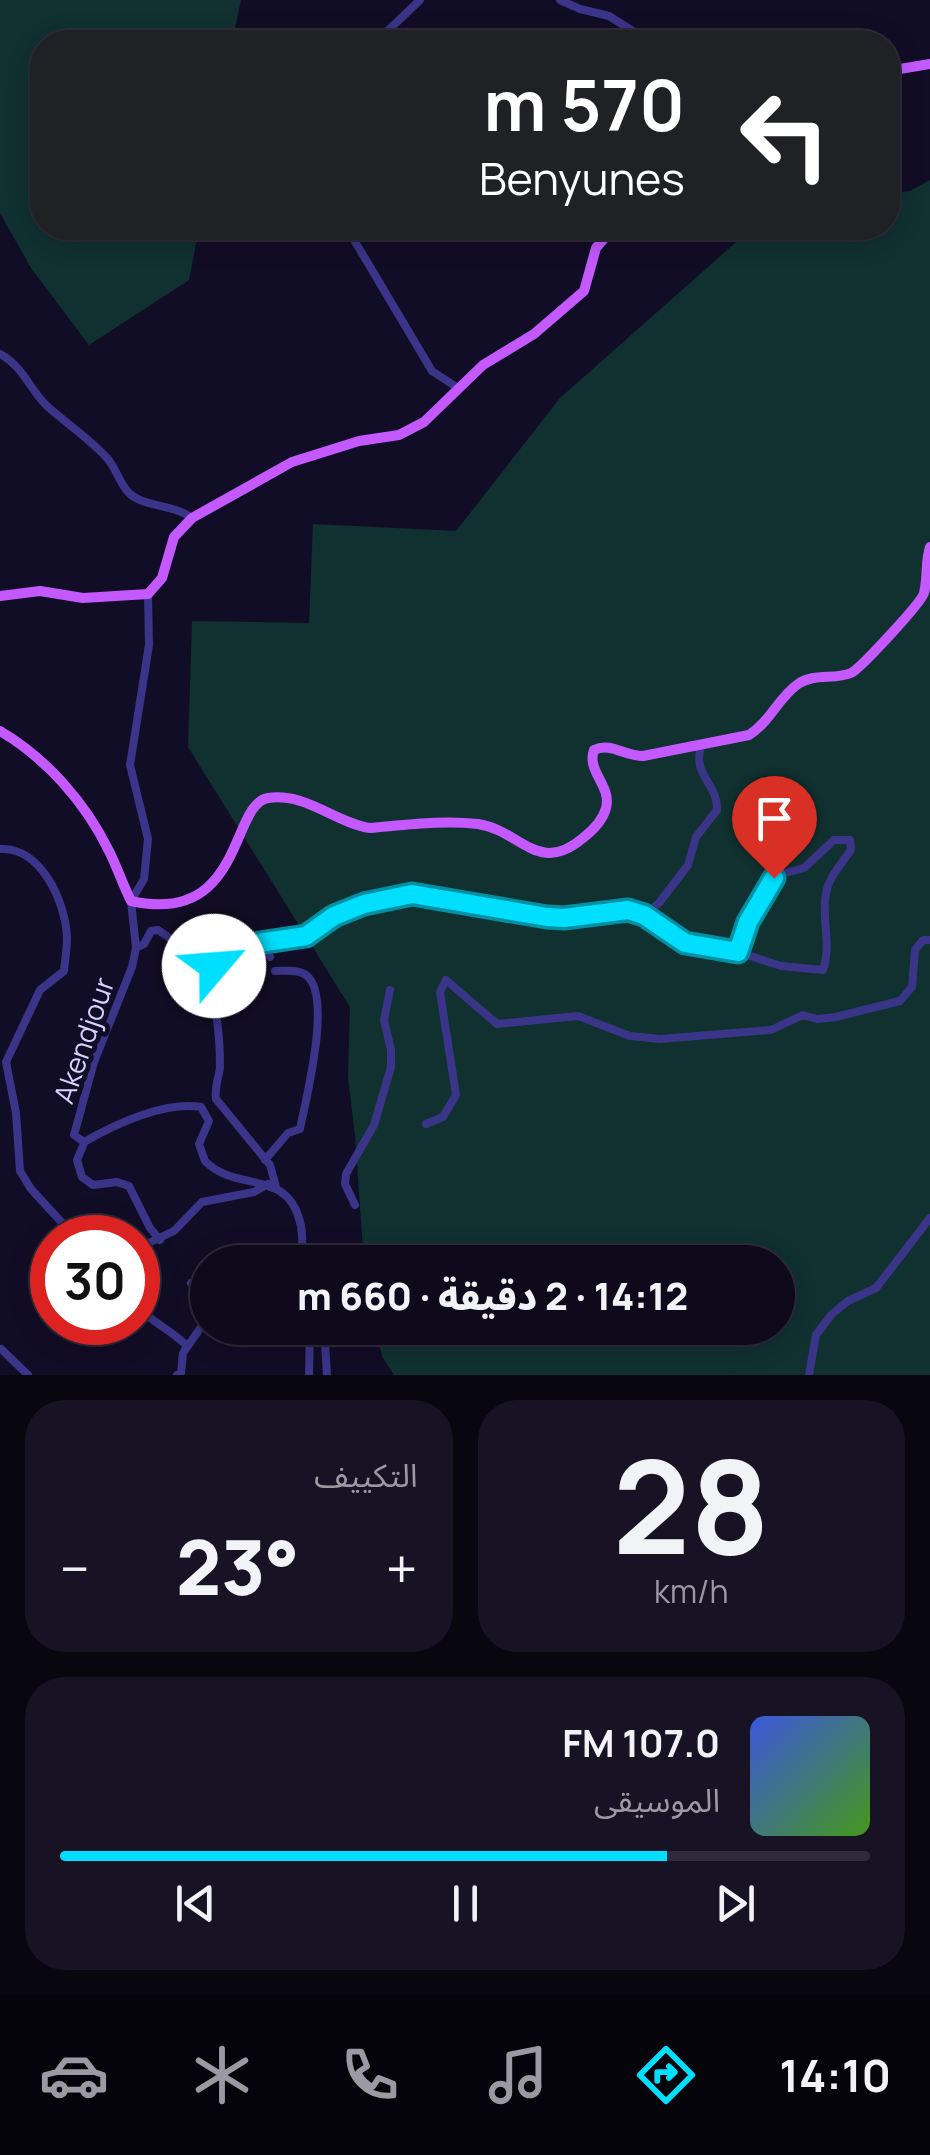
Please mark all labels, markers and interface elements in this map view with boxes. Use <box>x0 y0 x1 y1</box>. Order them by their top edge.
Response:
text: 570 m <box>484 56 685 152</box>
icon: left <box>720 70 850 200</box>
text: Benyunes <box>479 147 685 209</box>
pin <box>732 776 817 879</box>
icon: arrive <box>747 791 802 846</box>
position arrow <box>162 914 266 1018</box>
street label: Akendjour <box>44 972 122 1108</box>
speed limit sign: 30 <box>30 1215 160 1345</box>
text: 14:12 · 2 دقيقة · 660 m <box>297 1269 688 1321</box>
text: 28 <box>613 1415 770 1593</box>
text: التكييف <box>314 1453 418 1497</box>
text: 23° <box>176 1515 299 1618</box>
text: − <box>60 1530 90 1606</box>
text: + <box>386 1530 417 1606</box>
text: km/h <box>654 1569 728 1613</box>
text: 107.0 FM <box>562 1716 720 1768</box>
text: الموسيقى <box>594 1778 720 1822</box>
icon: previous <box>168 1876 223 1931</box>
icon: pause <box>438 1876 493 1931</box>
icon: next <box>708 1876 763 1931</box>
icon: car <box>39 2040 109 2110</box>
icon: climate <box>187 2040 257 2110</box>
icon: phone <box>335 2040 405 2110</box>
icon: music <box>483 2040 553 2110</box>
icon: directions <box>631 2040 701 2110</box>
text: 14:10 <box>779 2044 891 2106</box>

